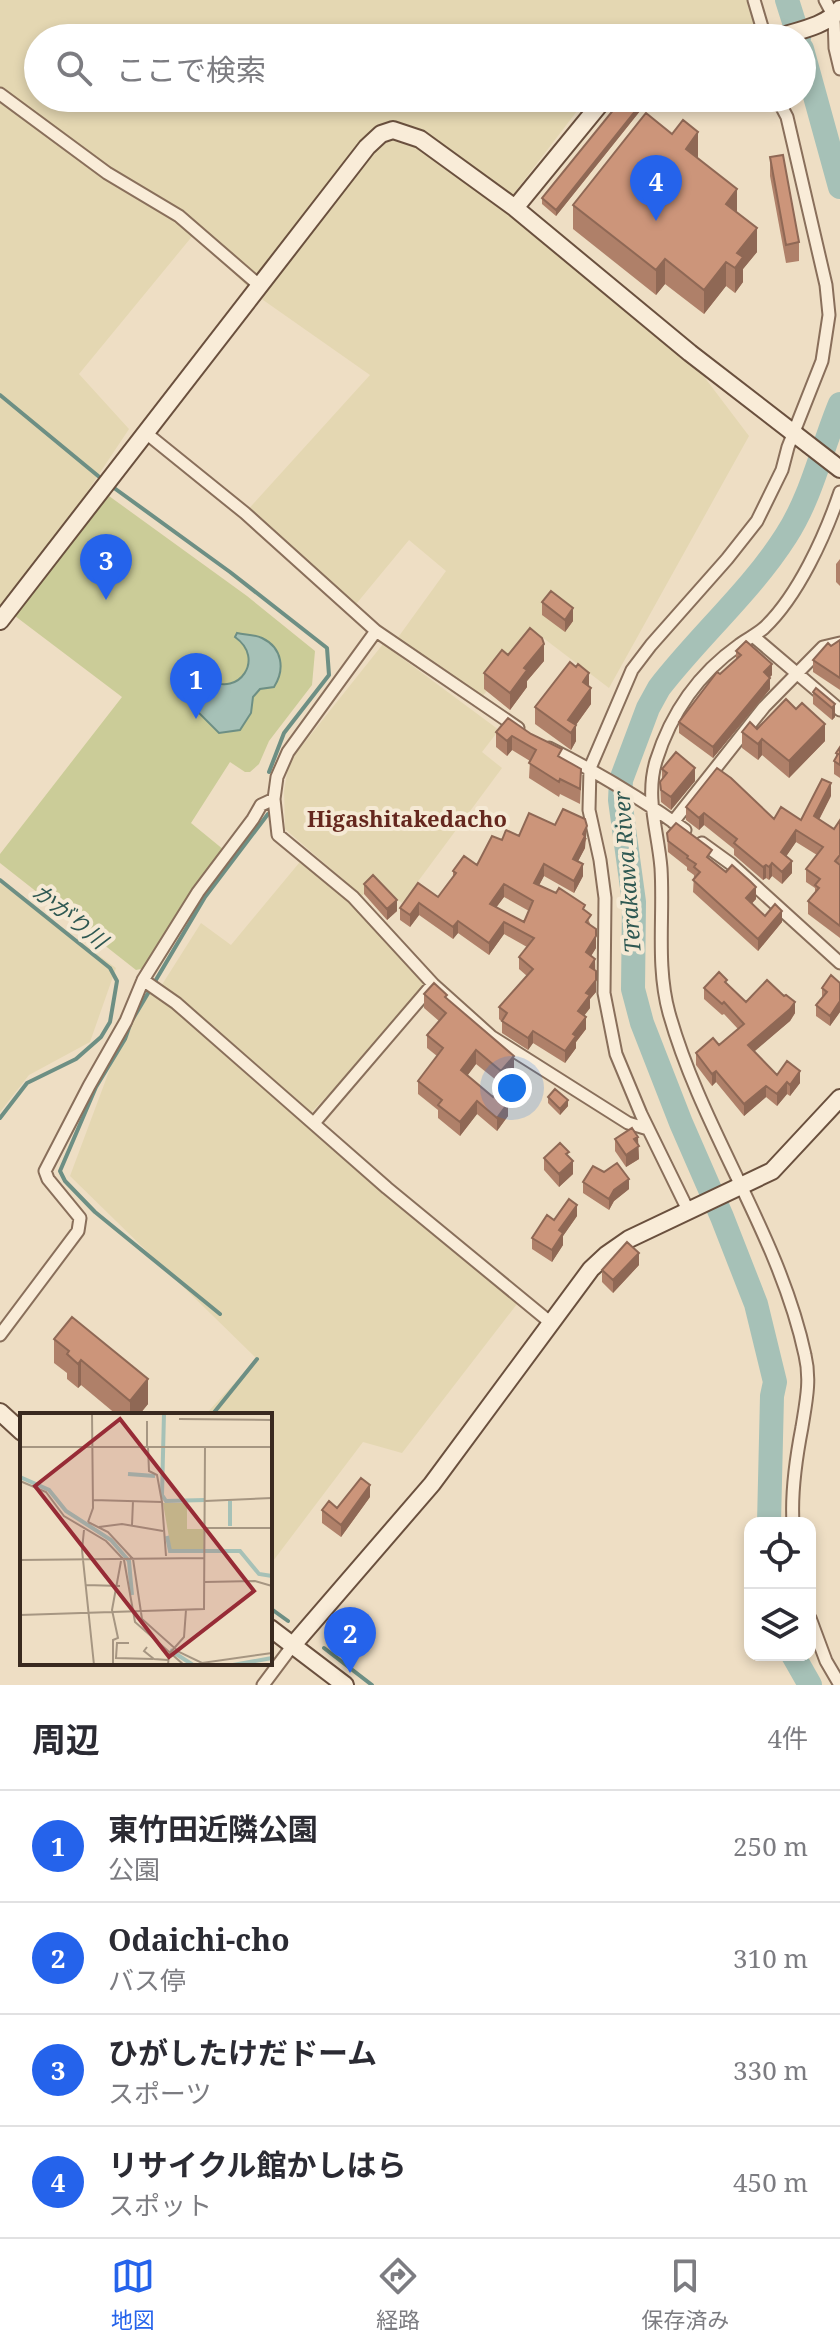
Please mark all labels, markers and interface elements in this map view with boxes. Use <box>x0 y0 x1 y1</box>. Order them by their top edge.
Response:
search box <box>24 24 816 112</box>
icon: search <box>52 46 96 90</box>
text: ここで検索 <box>116 49 266 90</box>
pin: 4 <box>630 155 682 221</box>
pin: 3 <box>80 534 132 600</box>
pin: 1 <box>170 653 222 719</box>
water label: Terakawa River <box>605 789 647 954</box>
district label: Higashitakedacho <box>307 803 507 833</box>
water label: かがり川 <box>27 876 116 956</box>
your location <box>492 1068 532 1108</box>
inset map <box>20 1413 272 1665</box>
map controls <box>744 1517 816 1661</box>
button: locate <box>744 1517 816 1589</box>
button: layers <box>744 1589 816 1661</box>
pin: 2 <box>324 1607 376 1673</box>
text: 周辺 <box>32 1716 100 1762</box>
text: 4件 <box>767 1720 808 1756</box>
text: 東竹田近隣公園 <box>108 1808 318 1849</box>
text: 1 <box>51 1828 65 1864</box>
text: 250 m <box>733 1828 808 1864</box>
text: 公園 <box>108 1851 160 1887</box>
text: Odaichi-cho <box>108 1919 290 1960</box>
text: 2 <box>51 1940 65 1976</box>
text: 310 m <box>733 1940 808 1976</box>
text: バス停 <box>108 1962 186 1998</box>
text: ひがしたけだドーム <box>108 2032 377 2073</box>
text: 3 <box>51 2052 65 2088</box>
text: 330 m <box>733 2052 808 2088</box>
text: スポーツ <box>108 2075 211 2111</box>
text: リサイクル館かしはら <box>108 2144 407 2185</box>
text: 4 <box>51 2164 65 2200</box>
text: 450 m <box>733 2164 808 2200</box>
text: スポット <box>108 2187 212 2223</box>
tab: 地図 <box>111 2254 155 2334</box>
tab: 経路 <box>376 2254 420 2334</box>
tab: 保存済み <box>641 2254 729 2334</box>

